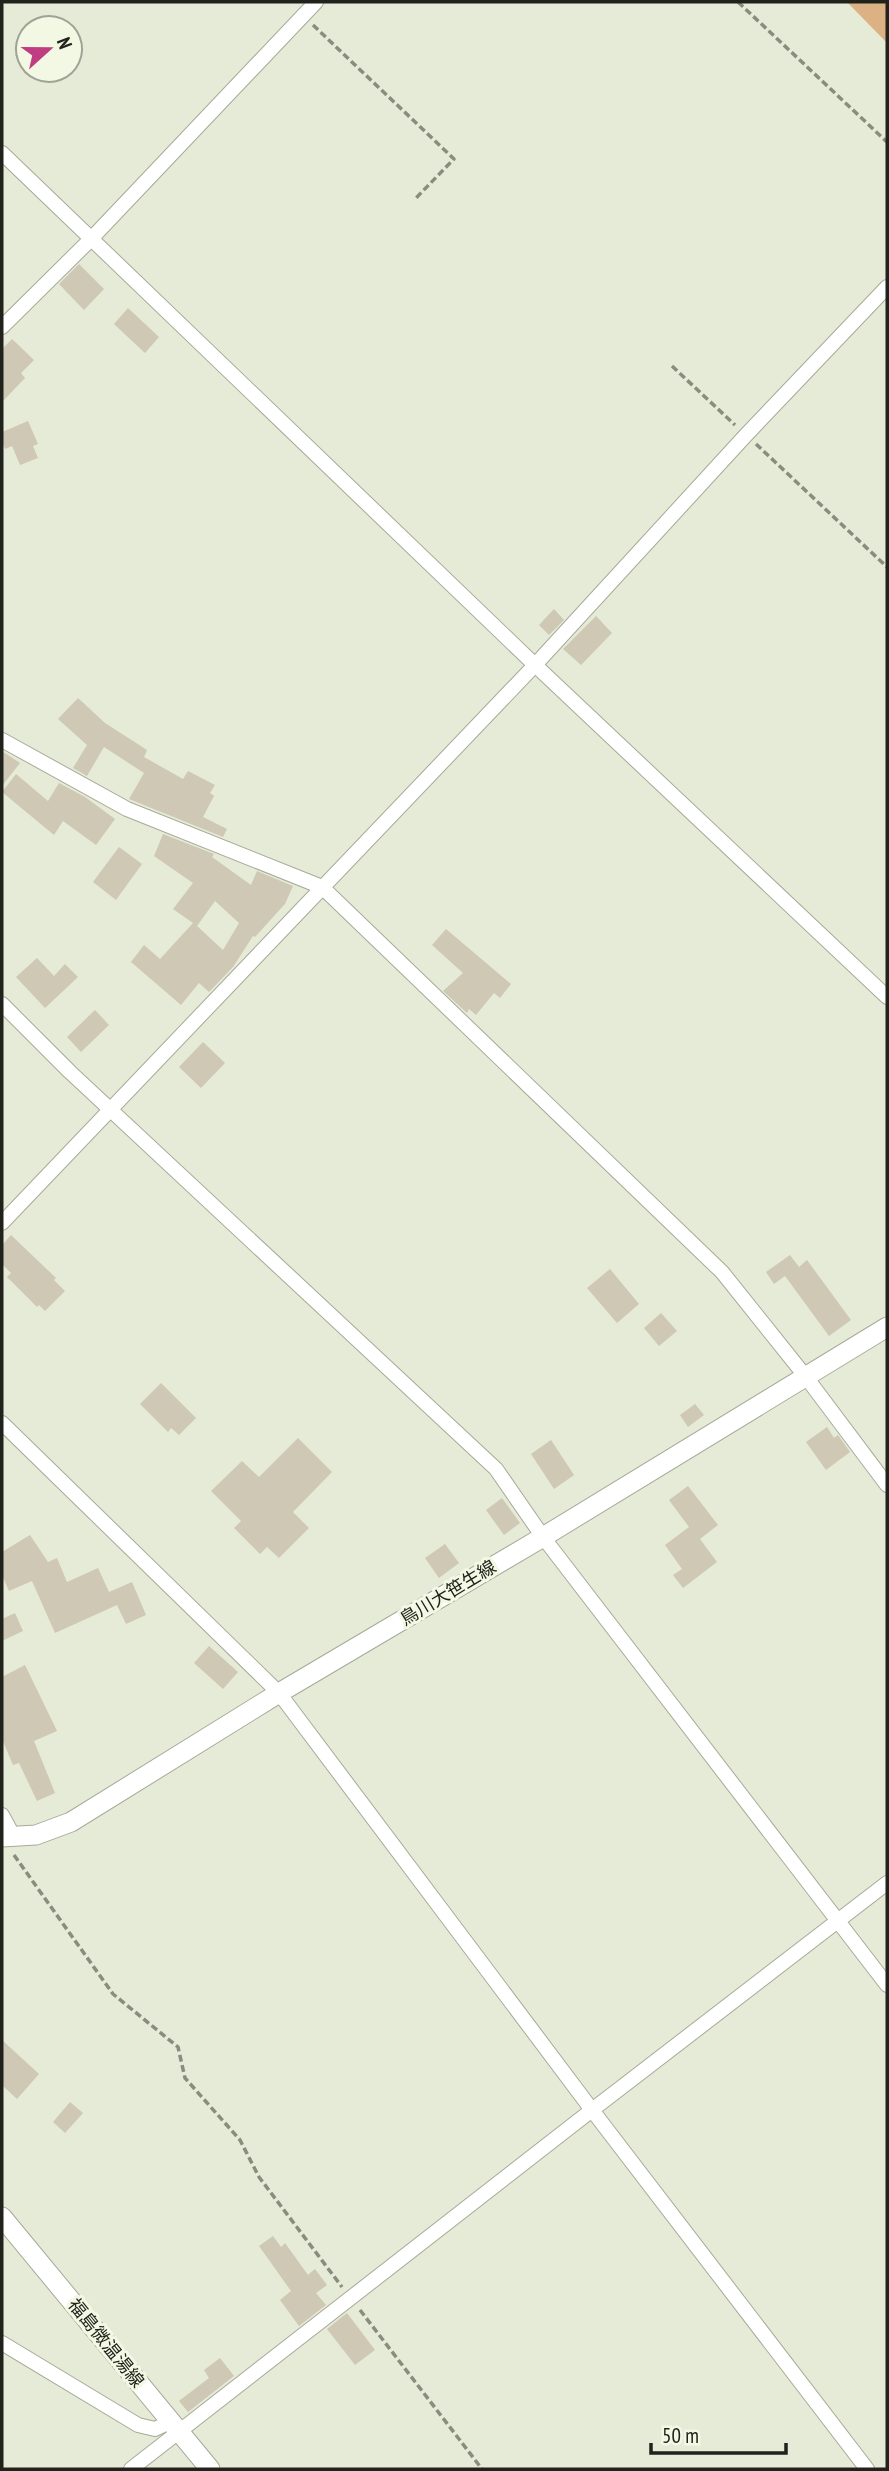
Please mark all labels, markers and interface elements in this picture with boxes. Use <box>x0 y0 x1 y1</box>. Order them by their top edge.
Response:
north arrow <box>14 14 84 84</box>
text: N <box>52 34 78 52</box>
street label: 鳥川大笹生線 <box>396 1555 500 1630</box>
street label: 福島微温湯線 <box>63 2293 149 2392</box>
scale bar <box>651 2412 786 2456</box>
text: 50 m <box>662 2422 699 2449</box>

